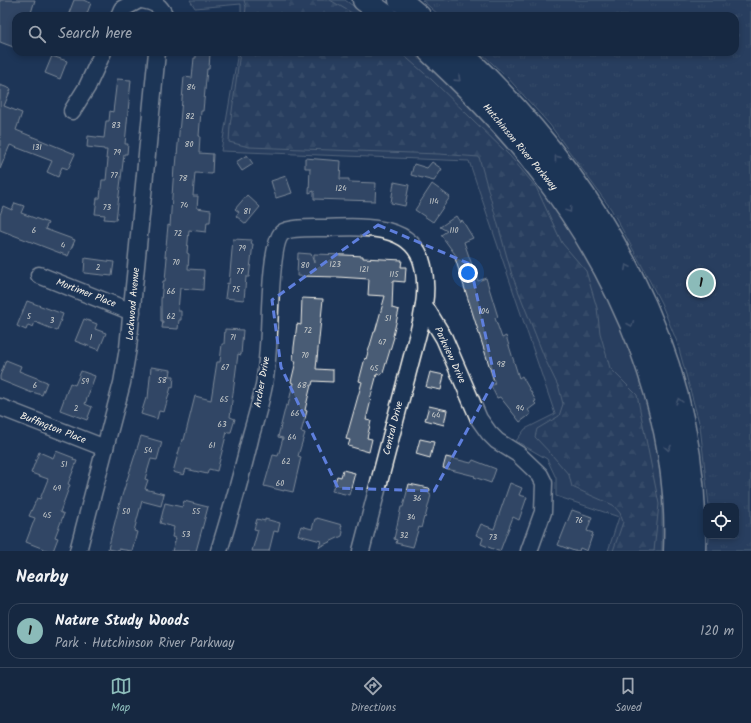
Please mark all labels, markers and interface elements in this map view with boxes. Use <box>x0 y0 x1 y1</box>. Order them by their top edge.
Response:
search box <box>12 12 739 56</box>
text: Search here <box>58 22 132 46</box>
icon: search <box>26 23 48 45</box>
one-way arrow <box>453 74 461 81</box>
house number: 84 <box>186 81 196 94</box>
street label: Hutchinson River Parkway <box>479 100 562 194</box>
house number: 82 <box>185 110 195 123</box>
house number: 83 <box>111 119 121 132</box>
house number: 80 <box>185 138 193 151</box>
house number: 131 <box>32 141 42 154</box>
house number: 79 <box>113 146 121 159</box>
one-way arrow <box>555 156 562 163</box>
house number: 77 <box>110 169 118 182</box>
house number: 78 <box>179 172 187 185</box>
house number: 124 <box>335 182 347 195</box>
house number: 114 <box>429 195 439 208</box>
house number: 74 <box>180 199 189 212</box>
house number: 73 <box>103 201 112 214</box>
house number: 81 <box>243 205 251 218</box>
one-way arrow <box>564 205 571 212</box>
house number: 6 <box>32 224 36 237</box>
house number: 110 <box>449 224 459 237</box>
house number: 72 <box>174 227 183 240</box>
house number: 4 <box>61 239 66 252</box>
house number: 79 <box>238 242 246 255</box>
house number: 70 <box>172 256 180 269</box>
house number: 123 <box>329 258 341 271</box>
house number: 80 <box>301 259 309 272</box>
house number: 2 <box>96 261 101 274</box>
house number: 121 <box>359 263 369 276</box>
your location <box>458 263 478 283</box>
one-way arrow <box>624 264 632 272</box>
house number: 77 <box>236 265 244 278</box>
street label: Lockwood Avenue <box>122 266 144 341</box>
house number: 115 <box>389 268 399 281</box>
pin: 1 <box>688 268 714 298</box>
street label: Mortimer Place <box>54 274 119 312</box>
house number: 75 <box>232 283 241 296</box>
house number: 66 <box>167 285 175 298</box>
house number: 104 <box>479 305 490 318</box>
house number: 5 <box>27 310 32 323</box>
house number: 62 <box>166 310 176 323</box>
house number: 51 <box>385 312 392 325</box>
house number: 3 <box>50 314 55 327</box>
one-way arrow <box>627 320 635 327</box>
house number: 72 <box>304 324 313 337</box>
street label: Parkview Drive <box>430 324 470 386</box>
house number: 1 <box>90 331 93 344</box>
house number: 71 <box>230 331 237 344</box>
house number: 47 <box>378 336 386 349</box>
house number: 70 <box>301 349 309 362</box>
street label: Archer Drive <box>250 355 274 409</box>
house number: 98 <box>497 358 506 371</box>
house number: 67 <box>221 361 229 374</box>
house number: 45 <box>370 362 379 375</box>
house number: 58 <box>157 374 167 387</box>
house number: 59 <box>81 375 89 388</box>
house number: 6 <box>33 379 37 392</box>
house number: 68 <box>297 379 307 392</box>
house number: 65 <box>220 393 229 406</box>
one-way arrow <box>675 398 683 405</box>
street label: Central Drive <box>379 399 408 457</box>
house number: 2 <box>74 402 79 415</box>
house number: 94 <box>516 402 525 415</box>
house number: 66 <box>291 407 299 420</box>
street label: Buffington Place <box>18 408 89 448</box>
house number: 44 <box>432 409 441 422</box>
house number: 63 <box>217 418 227 431</box>
house number: 64 <box>288 431 297 444</box>
house number: 61 <box>209 439 216 452</box>
house number: 54 <box>144 444 153 457</box>
one-way arrow <box>663 445 672 451</box>
house number: 62 <box>281 455 291 468</box>
house number: 51 <box>61 458 68 471</box>
house number: 60 <box>276 477 284 490</box>
house number: 49 <box>53 482 61 495</box>
house number: 36 <box>412 492 422 505</box>
map controls <box>703 503 739 539</box>
button: locate <box>703 503 739 539</box>
house number: 50 <box>122 505 130 518</box>
house number: 55 <box>192 505 201 518</box>
house number: 45 <box>43 509 52 522</box>
house number: 34 <box>407 511 416 524</box>
house number: 76 <box>575 514 583 527</box>
house number: 53 <box>182 528 191 541</box>
house number: 32 <box>399 529 409 542</box>
house number: 73 <box>489 531 498 544</box>
text: Nearby <box>16 564 68 591</box>
text: Nature Study Woods <box>55 609 189 633</box>
text: 1 <box>28 621 32 642</box>
text: 120 m <box>700 621 734 642</box>
text: Park · Hutchinson River Parkway <box>55 633 234 654</box>
tab: Map <box>110 675 132 717</box>
tab: Directions <box>351 675 396 717</box>
tab: Saved <box>615 675 641 717</box>

